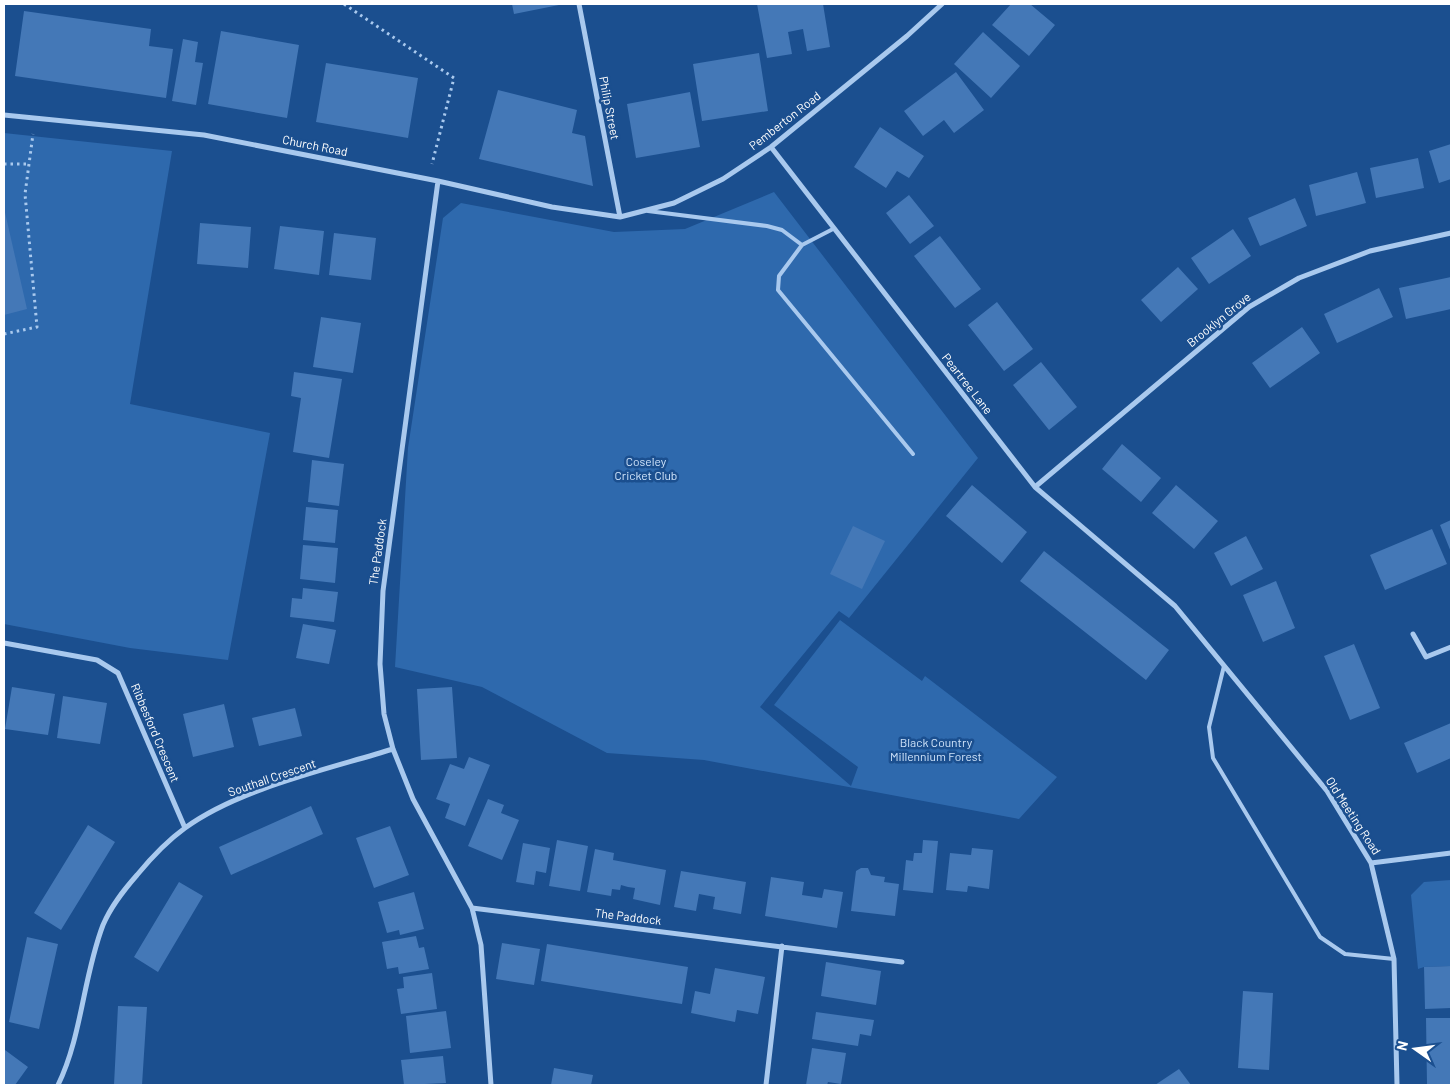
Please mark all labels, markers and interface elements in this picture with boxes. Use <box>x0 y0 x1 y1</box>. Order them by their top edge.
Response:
street label: Philip Street <box>597 75 623 141</box>
street label: Pemberton Road <box>746 88 823 152</box>
street label: Church Road <box>281 132 349 158</box>
street label: Brooklyn Grove <box>1184 289 1253 349</box>
street label: Peartree Lane <box>940 350 996 417</box>
park label: Coseley Cricket Club <box>615 454 677 482</box>
street label: The Paddock <box>365 518 389 586</box>
street label: Ribbesford Crescent <box>129 681 183 784</box>
park label: Black Country Millennium Forest <box>890 735 982 763</box>
street label: Southall Crescent <box>226 755 317 799</box>
street label: Old Meeting Road <box>1324 774 1384 857</box>
street label: The Paddock <box>594 905 662 927</box>
north arrow <box>1390 1024 1440 1074</box>
text: N <box>1393 1039 1411 1052</box>

